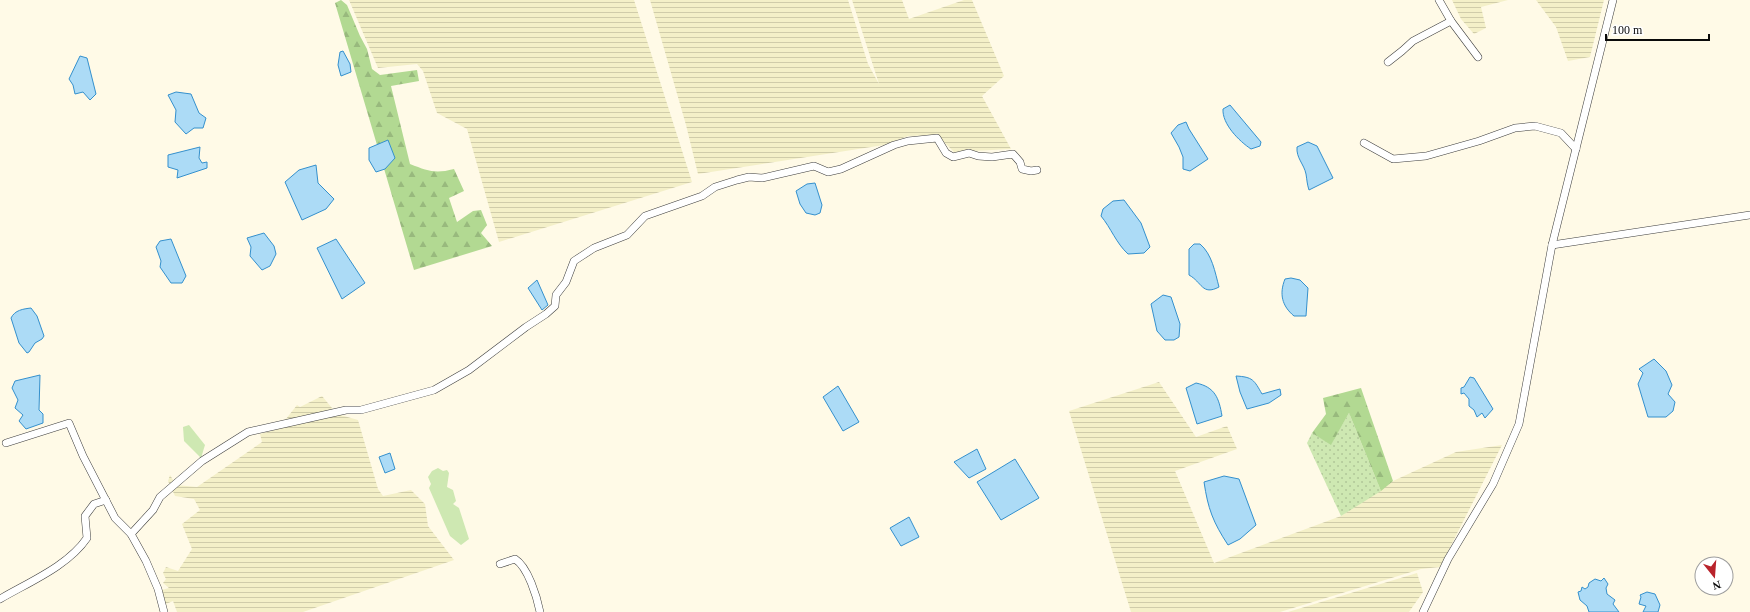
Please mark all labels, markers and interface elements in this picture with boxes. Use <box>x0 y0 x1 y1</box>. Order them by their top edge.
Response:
scale bar <box>1606 16 1709 42</box>
text: 100 m <box>1612 23 1643 37</box>
north arrow <box>1694 556 1734 596</box>
text: N <box>1711 579 1722 592</box>

